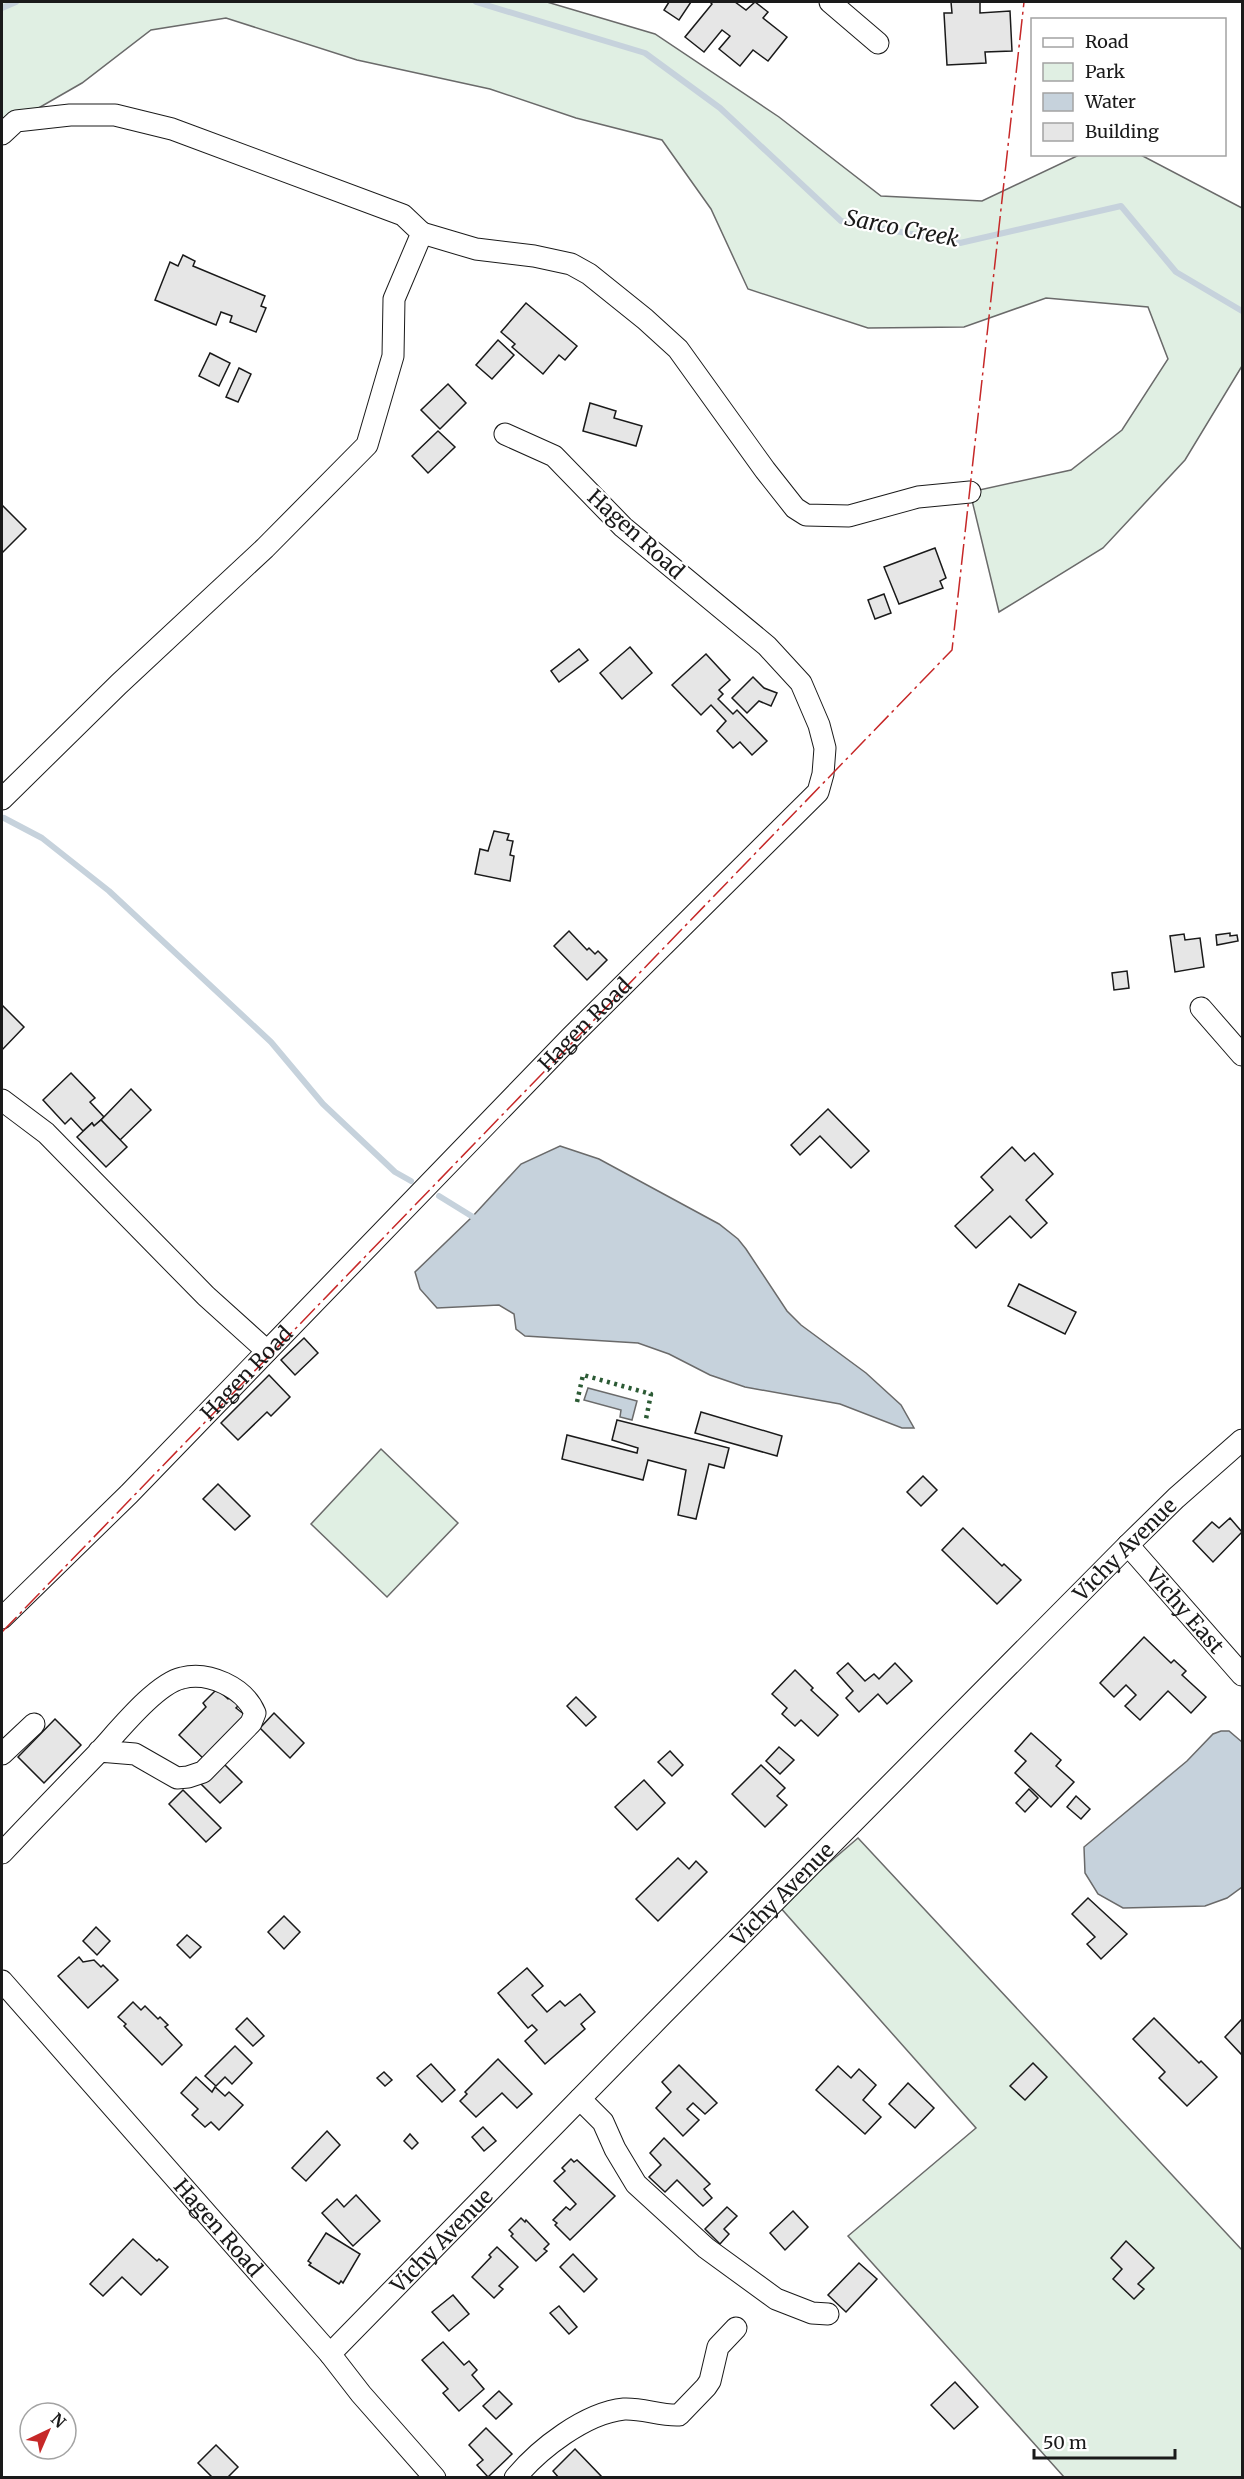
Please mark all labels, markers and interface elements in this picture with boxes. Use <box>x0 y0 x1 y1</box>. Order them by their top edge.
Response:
legend <box>1031 18 1226 156</box>
text: Road <box>1085 30 1129 53</box>
text: Park <box>1085 60 1126 83</box>
text: Water <box>1084 90 1136 113</box>
text: Building <box>1085 120 1159 143</box>
water label: Sarco Creek <box>843 203 961 253</box>
street label: Hagen Road <box>582 483 690 585</box>
street label: Hagen Road <box>532 971 637 1077</box>
street label: Hagen Road <box>194 1320 298 1426</box>
street label: Vichy Avenue <box>1066 1492 1182 1607</box>
street label: Vichy East <box>1140 1561 1230 1659</box>
street label: Vichy Avenue <box>724 1836 839 1952</box>
street label: Hagen Road <box>168 2173 269 2282</box>
street label: Vichy Avenue <box>384 2183 498 2299</box>
north arrow <box>18 2401 78 2461</box>
text: N <box>47 2409 70 2432</box>
scale bar <box>1034 2422 1175 2460</box>
text: 50 m <box>1043 2431 1087 2454</box>

